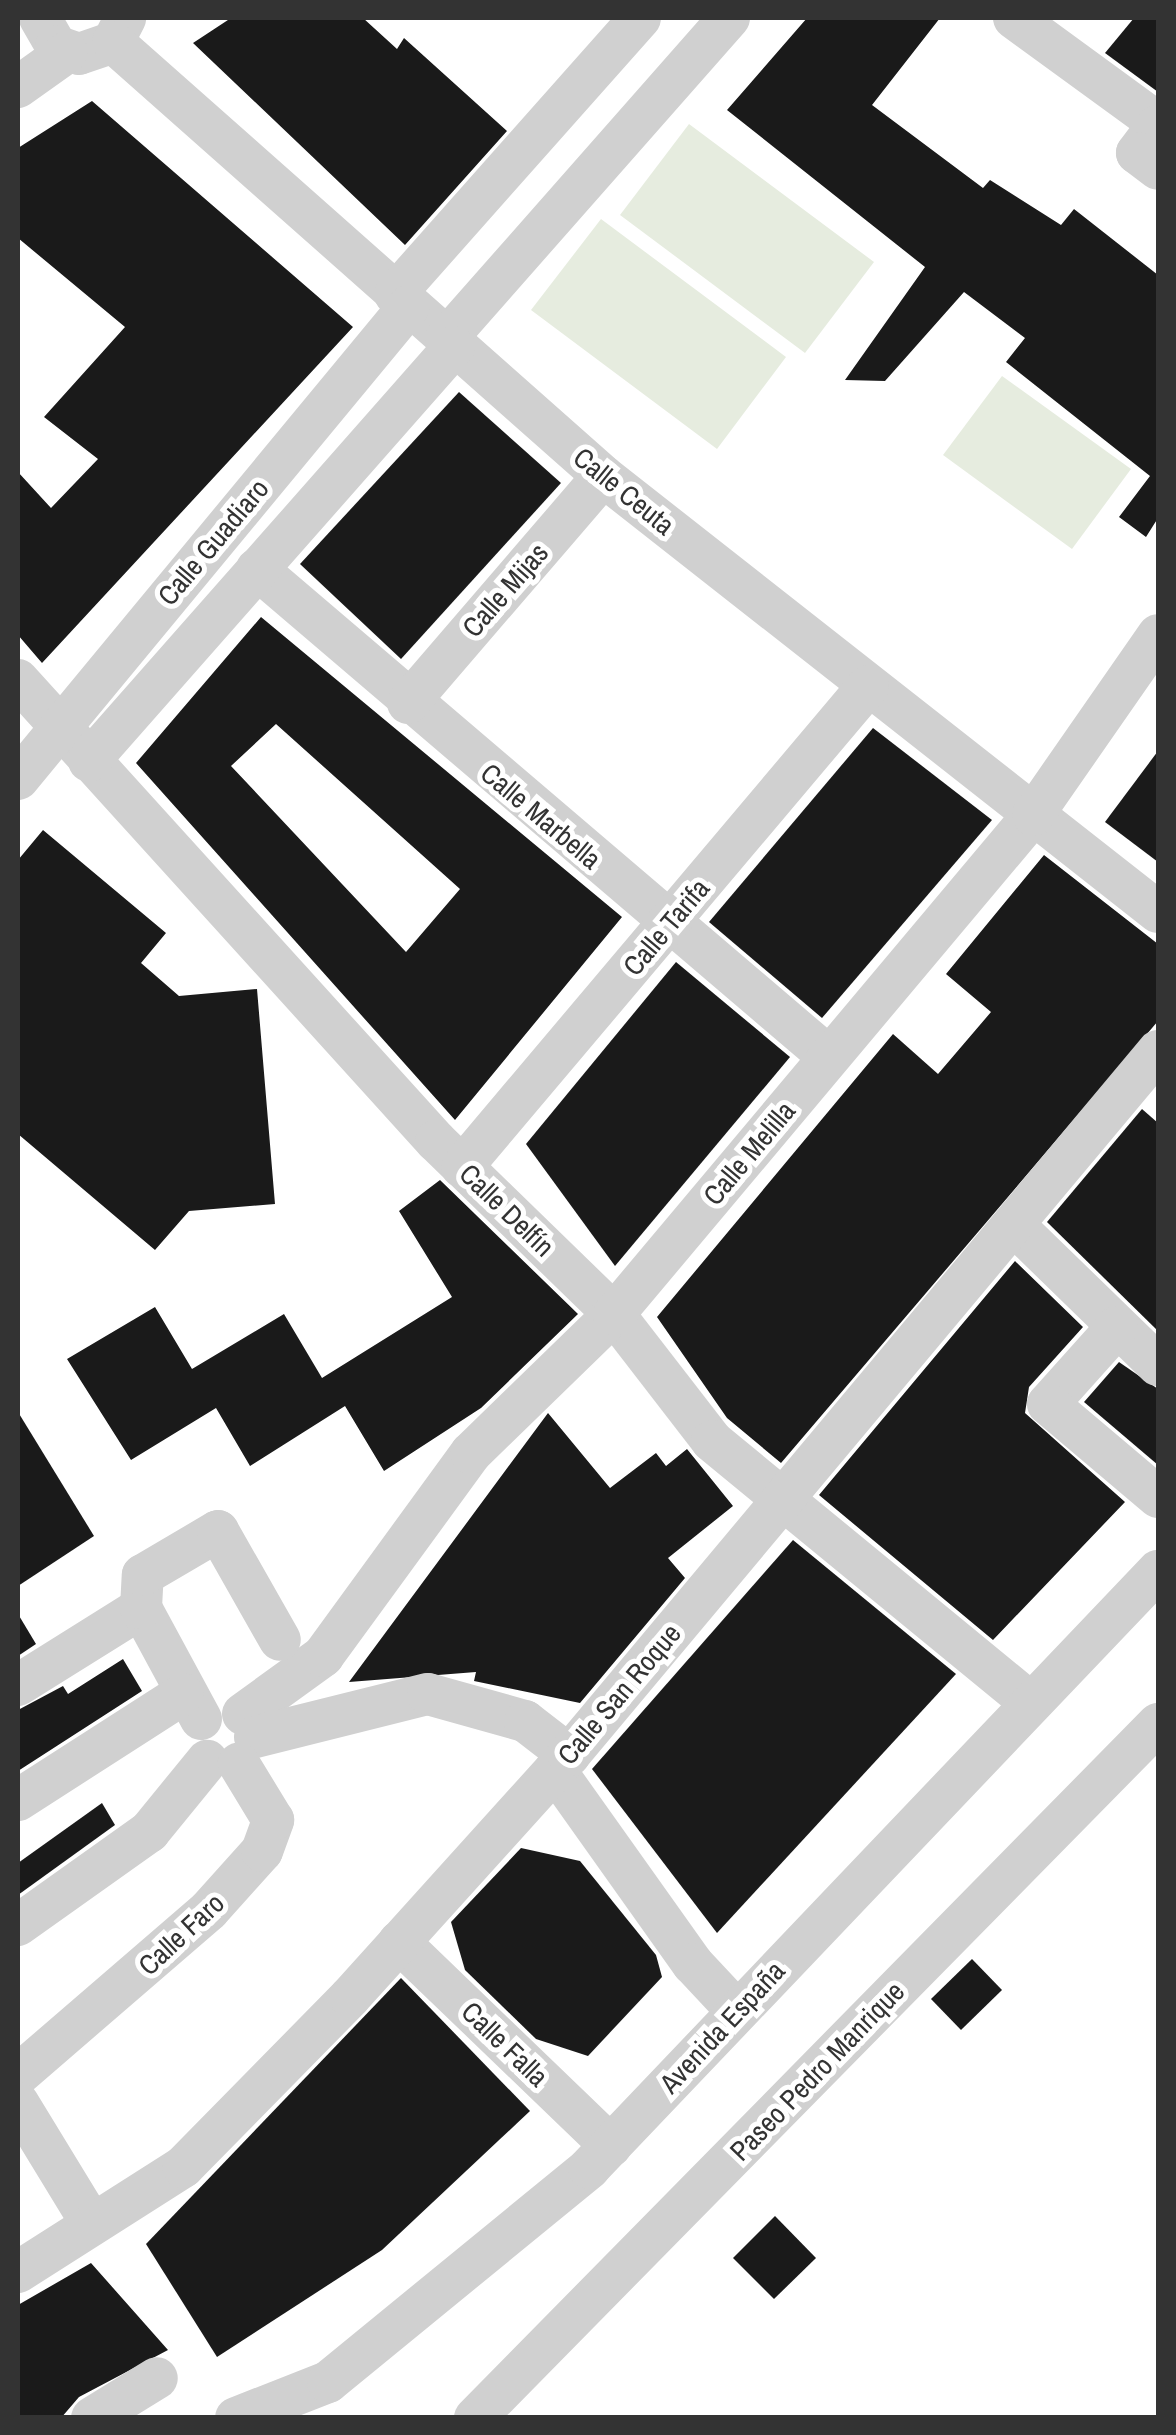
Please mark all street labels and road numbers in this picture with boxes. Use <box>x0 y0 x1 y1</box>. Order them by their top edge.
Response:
street label: Calle Ceuta <box>567 440 681 542</box>
street label: Calle Guadiaro <box>151 472 275 612</box>
street label: Calle Mijas <box>455 536 555 644</box>
street label: Calle Marbella <box>474 756 608 876</box>
street label: Calle Tarifa <box>616 872 716 982</box>
street label: Calle Melilla <box>696 1094 802 1212</box>
street label: Calle Delfín <box>453 1157 561 1263</box>
street label: Calle San Roque <box>550 1617 688 1771</box>
street label: Calle Faro <box>131 1886 231 1982</box>
street label: Avenida España <box>652 1954 792 2100</box>
street label: Paseo Pedro Manrique <box>723 1974 911 2168</box>
street label: Calle Falla <box>455 1995 555 2093</box>

